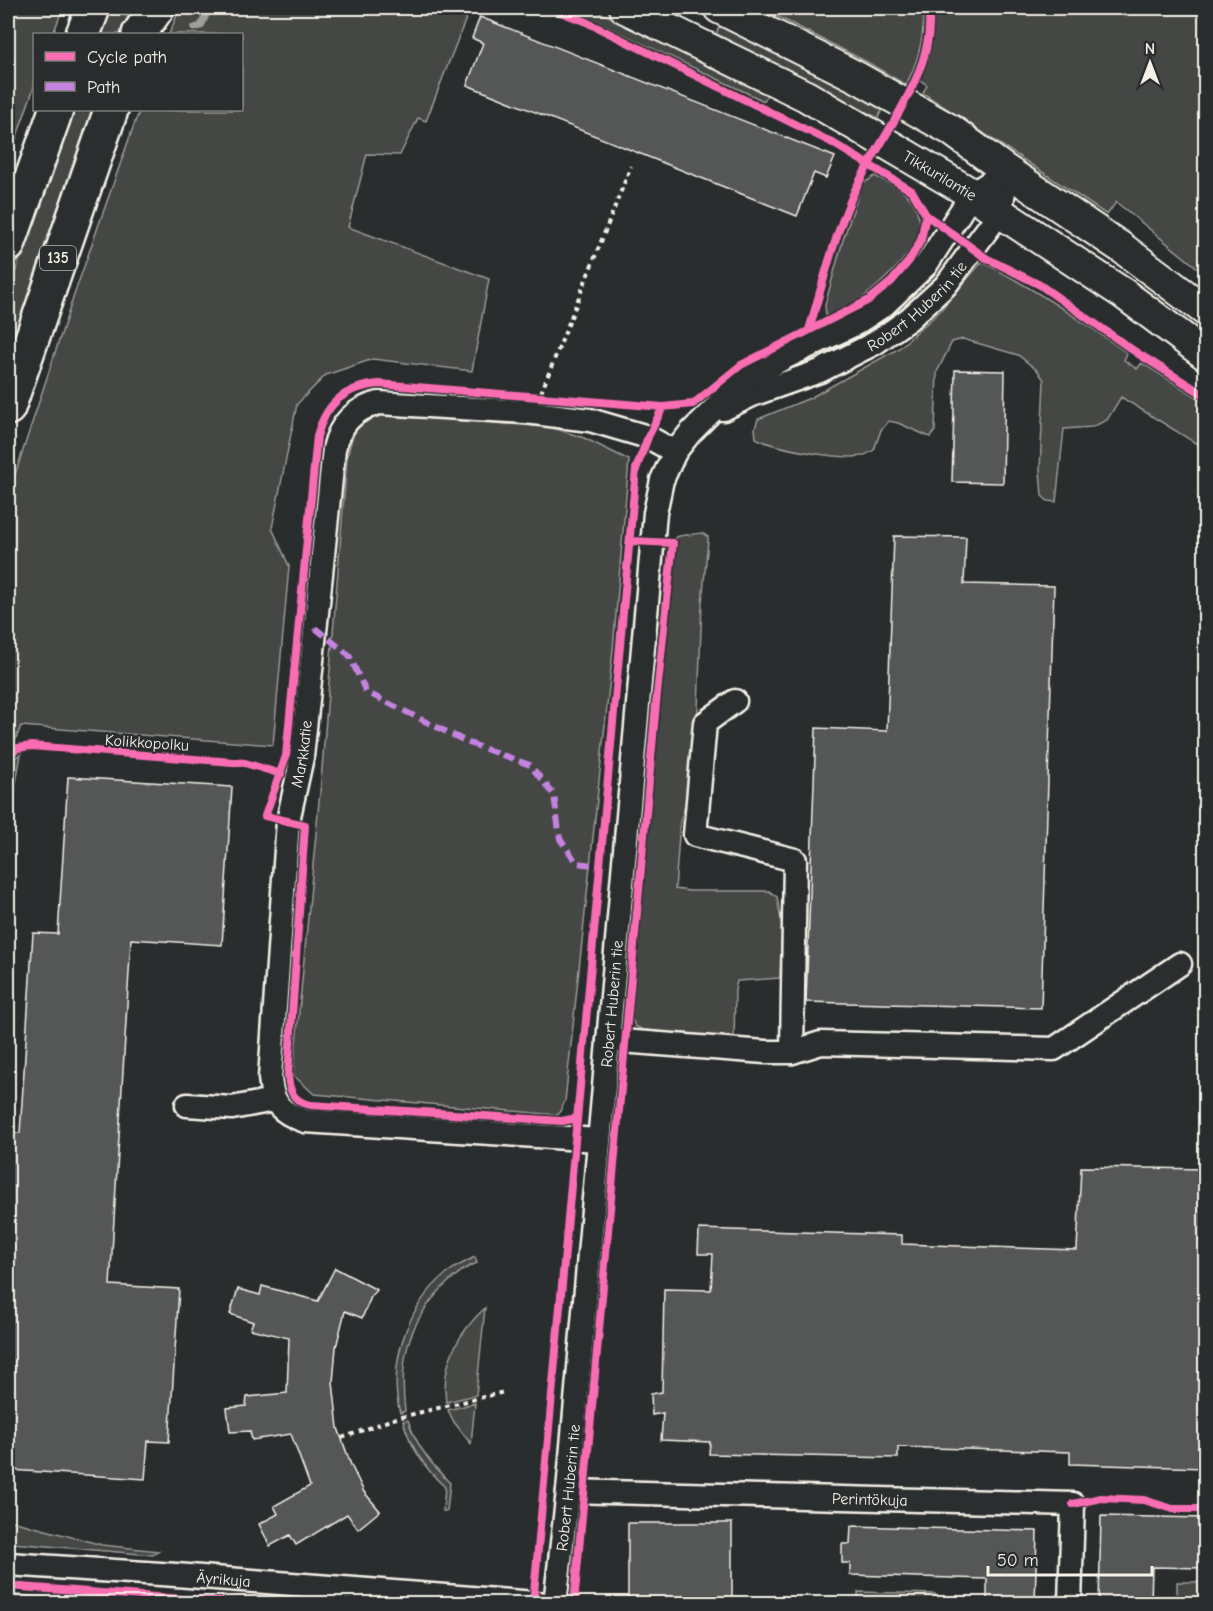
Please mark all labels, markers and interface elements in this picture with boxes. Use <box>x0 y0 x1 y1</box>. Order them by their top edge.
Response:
legend <box>33 33 243 111</box>
north arrow <box>1120 33 1180 93</box>
text: N <box>1145 40 1155 58</box>
text: Cycle path <box>87 47 167 68</box>
text: Path <box>87 77 120 98</box>
street label: Tikkurilantie <box>899 147 980 205</box>
road number: 135 <box>40 246 76 270</box>
street label: Robert Huberin tie <box>864 258 971 355</box>
street label: Markkatie <box>288 719 316 789</box>
street label: Kolikkopolku <box>104 731 190 755</box>
street label: Robert Huberin tie <box>598 939 627 1068</box>
street label: Robert Huberin tie <box>553 1424 584 1552</box>
street label: Perintökuja <box>832 1490 908 1510</box>
scale bar <box>988 1539 1152 1577</box>
text: 50 m <box>997 1550 1039 1571</box>
street label: Äyrikuja <box>196 1569 251 1591</box>

